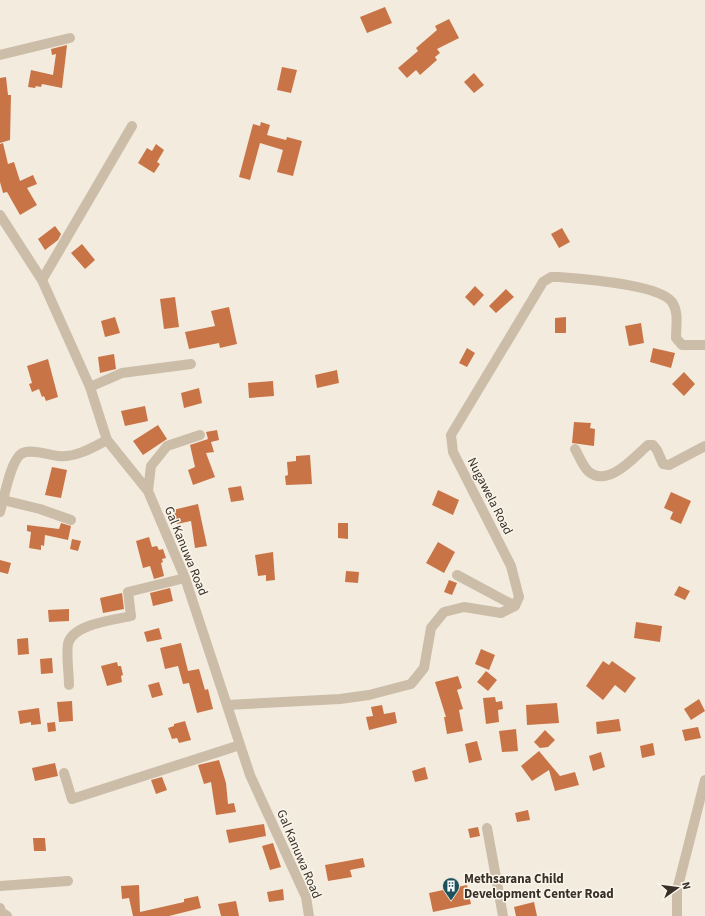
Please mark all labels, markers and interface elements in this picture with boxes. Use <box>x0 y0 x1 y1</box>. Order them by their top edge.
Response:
street label: Nugawela Road <box>463 454 517 538</box>
street label: Gal Kanuwa Road <box>160 504 212 598</box>
street label: Gal Kanuwa Road <box>272 807 326 901</box>
north arrow <box>657 868 697 908</box>
place label: Methsarana Child Development Center Road <box>464 870 614 903</box>
building icon: Methsarana Child Development Center Road <box>441 876 461 901</box>
text: N <box>678 880 694 891</box>

